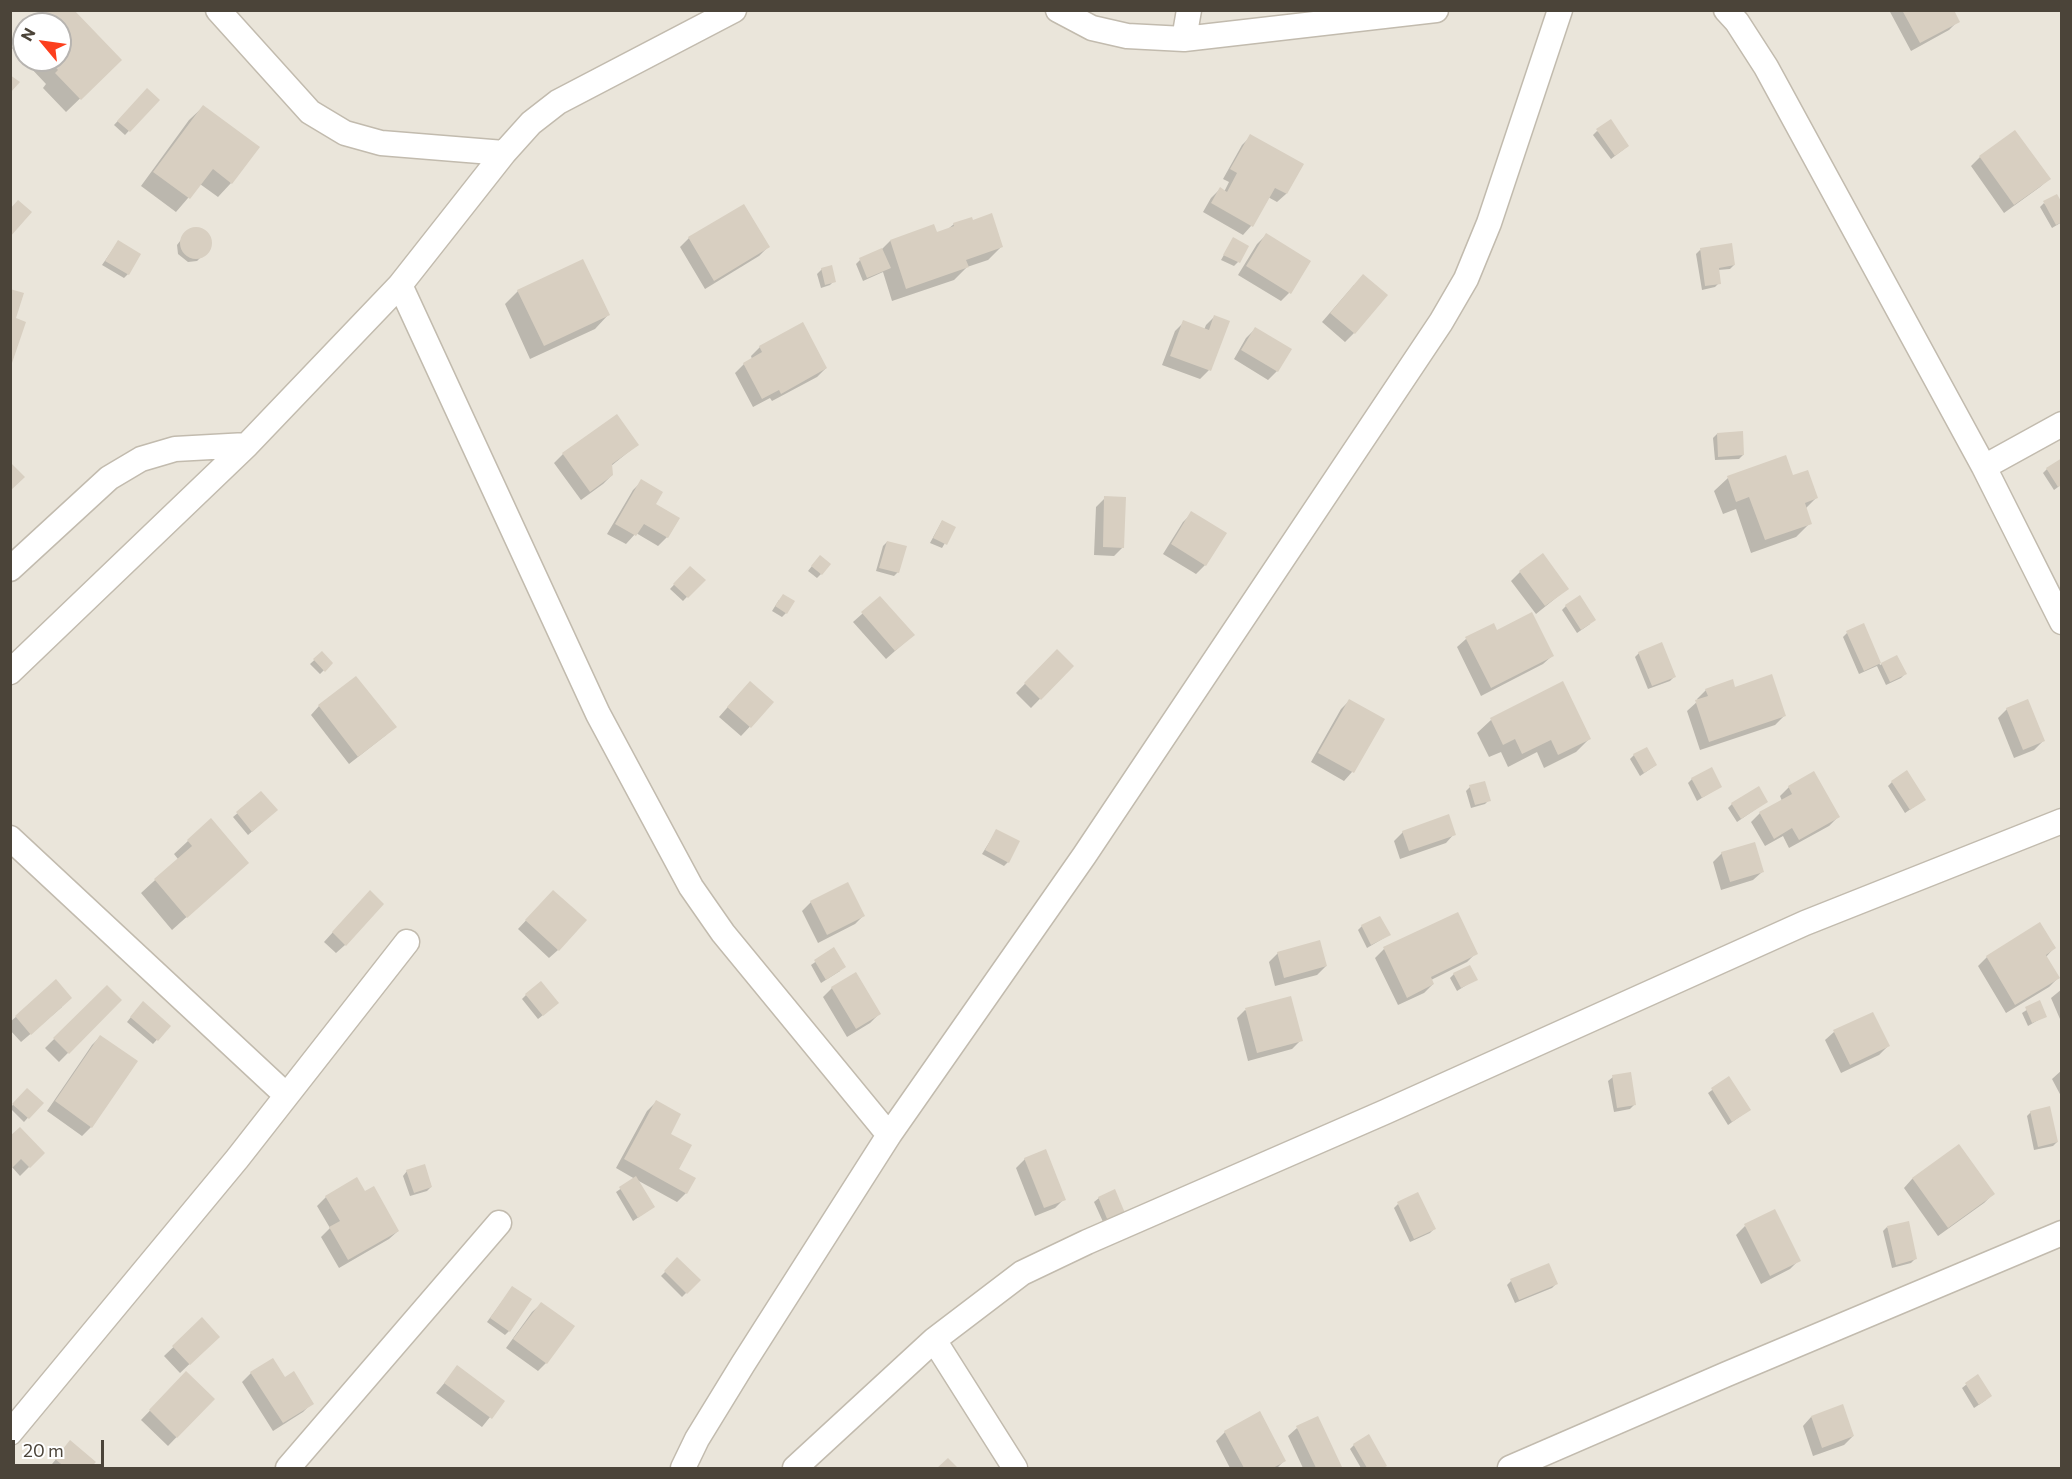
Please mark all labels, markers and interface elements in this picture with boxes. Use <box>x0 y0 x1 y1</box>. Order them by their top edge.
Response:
north arrow <box>12 12 72 72</box>
text: N <box>16 24 39 44</box>
scale bar <box>15 1428 106 1466</box>
text: 20 m <box>23 1439 64 1461</box>

